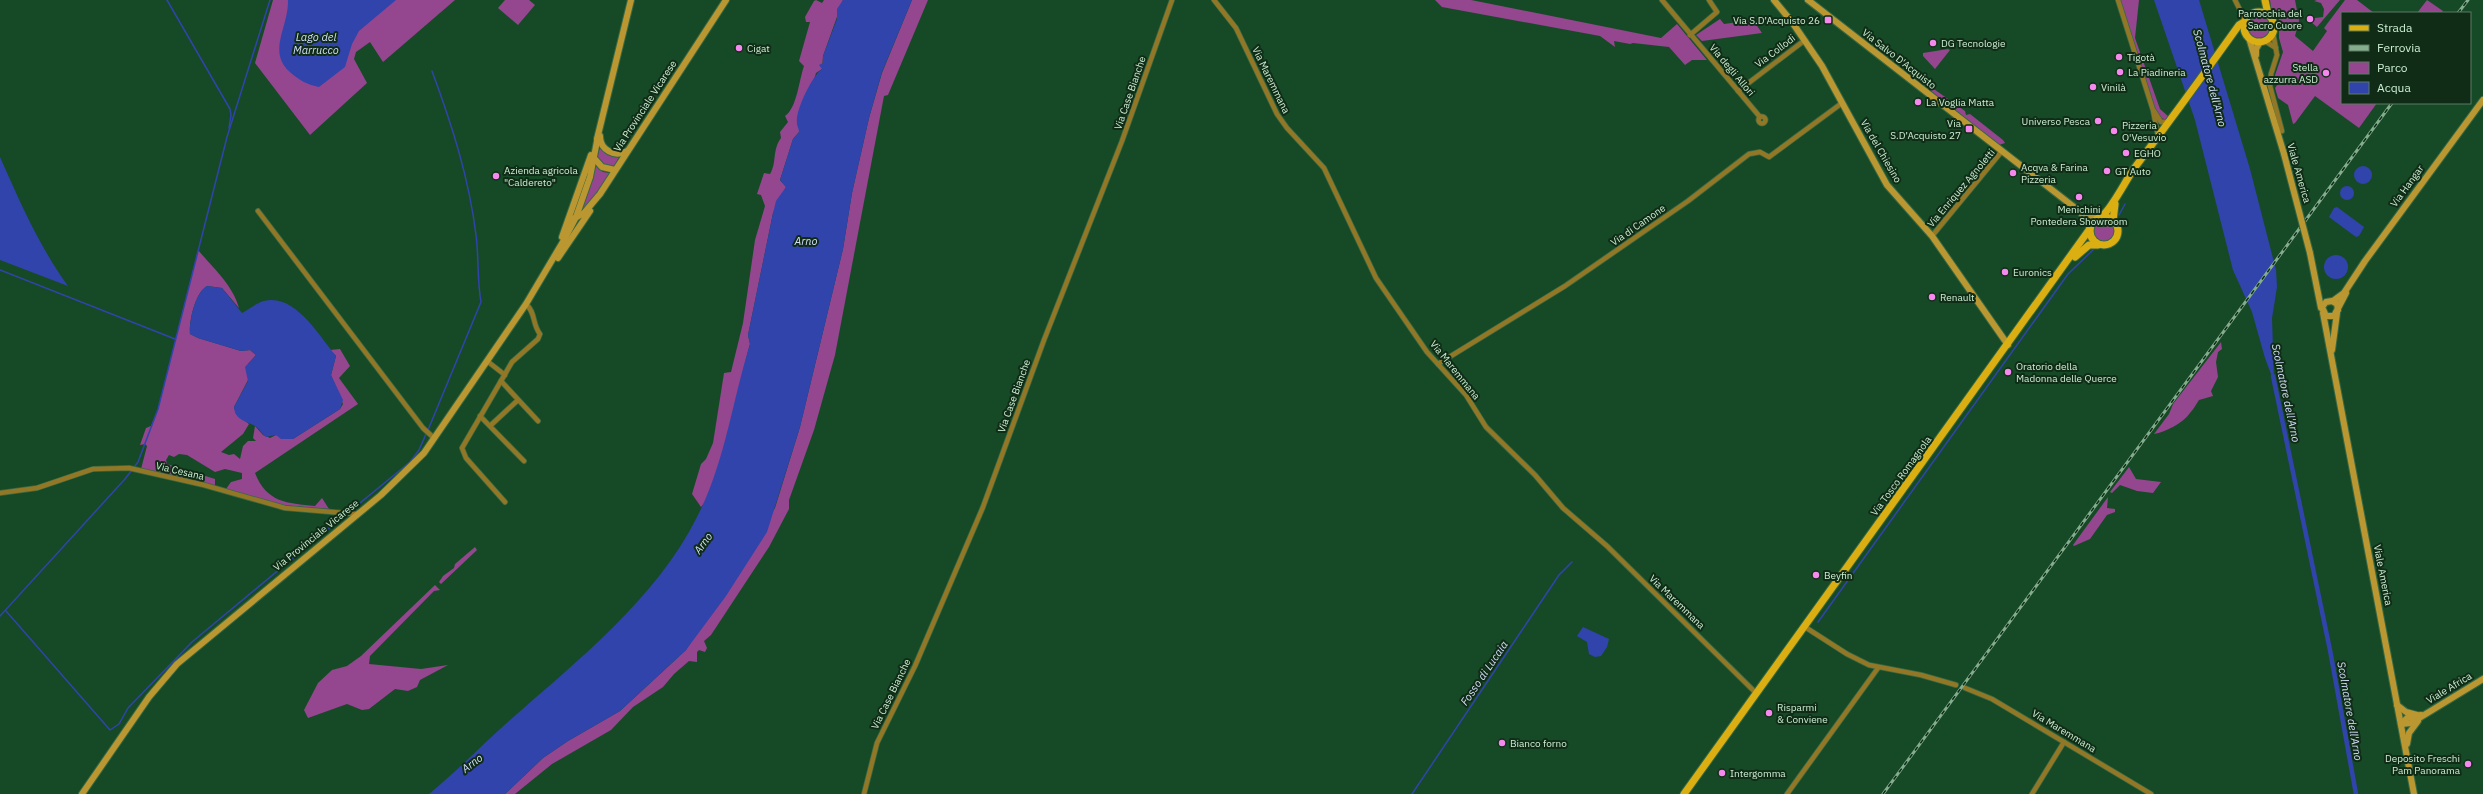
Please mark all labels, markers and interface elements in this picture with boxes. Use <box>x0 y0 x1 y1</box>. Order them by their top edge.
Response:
place label: Parrocchia del Sacro Cuore <box>2238 7 2302 32</box>
legend <box>2341 12 2471 104</box>
place label: Via S.D’Acquisto 26 <box>1733 14 1820 27</box>
marker: Parrocchia del Sacro Cuore <box>2305 14 2315 24</box>
marker: Via S.D’Acquisto 26 <box>1823 15 1833 25</box>
text: Strada <box>2377 20 2413 35</box>
street label: Via Salvo D'Acquisto <box>1859 26 1939 92</box>
water label: Scolmatore dell'Arno <box>2190 28 2230 128</box>
water label: Lago del Marrucco <box>293 30 339 57</box>
street label: Via Collodi <box>1752 32 1798 70</box>
place label: DG Tecnologie <box>1941 37 2006 50</box>
marker: DG Tecnologie <box>1928 38 1938 48</box>
text: Ferrovia <box>2377 40 2421 55</box>
street label: Via degli Allori <box>1706 41 1758 99</box>
place label: Cigat <box>747 42 770 55</box>
marker: Cigat <box>734 43 744 53</box>
street label: Via Maremmana <box>1249 44 1293 116</box>
place label: Tigotà <box>2127 51 2156 64</box>
marker: Tigotà <box>2114 52 2124 62</box>
street label: Via Case Bianche <box>1111 54 1149 131</box>
street label: Via Provinciale Vicarese <box>611 57 680 154</box>
text: Parco <box>2377 60 2408 75</box>
place label: Stella azzurra ASD <box>2264 61 2319 86</box>
place label: La Piadineria <box>2128 66 2186 79</box>
marker: La Piadineria <box>2115 67 2125 77</box>
marker: Stella azzurra ASD <box>2321 68 2331 78</box>
text: Acqua <box>2377 80 2411 95</box>
place label: Vinilà <box>2101 81 2126 94</box>
marker: Vinilà <box>2088 82 2098 92</box>
place label: La Voglia Matta <box>1926 96 1995 109</box>
marker: La Voglia Matta <box>1913 97 1923 107</box>
place label: Universo Pesca <box>2022 115 2091 128</box>
marker: Universo Pesca <box>2093 116 2103 126</box>
street label: Via del Chiesino <box>1858 117 1905 185</box>
place label: Via S.D’Acquisto 27 <box>1890 117 1962 142</box>
place label: Pizzeria O'Vesuvio <box>2122 119 2167 144</box>
marker: Via S.D’Acquisto 27 <box>1964 124 1974 134</box>
marker: Pizzeria O'Vesuvio <box>2109 126 2119 136</box>
street label: Viale America <box>2284 142 2314 205</box>
street label: Via Enriquez Agnoletti <box>1924 146 1998 230</box>
place label: EGHO <box>2134 147 2161 160</box>
marker: EGHO <box>2121 148 2131 158</box>
place label: Acqva & Farina Pizzeria <box>2021 161 2088 186</box>
street label: Via Hangar <box>2387 162 2427 209</box>
place label: Azienda agricola "Caldereto" <box>504 164 578 189</box>
place label: GT Auto <box>2115 165 2151 178</box>
marker: GT Auto <box>2102 166 2112 176</box>
marker: Acqva & Farina Pizzeria <box>2008 168 2018 178</box>
marker: Azienda agricola "Caldereto" <box>491 171 501 181</box>
marker: Menichini Pontedera Showroom <box>2074 192 2084 202</box>
street label: Via di Camone <box>1608 201 1668 249</box>
place label: Menichini Pontedera Showroom <box>2031 203 2128 228</box>
water label: Arno <box>793 234 818 248</box>
place label: Euronics <box>2013 266 2052 279</box>
marker: Euronics <box>2000 267 2010 277</box>
place label: Renault <box>1940 291 1975 304</box>
marker: Renault <box>1927 292 1937 302</box>
street label: Via Maremmana <box>1427 338 1483 403</box>
water label: Scolmatore dell'Arno <box>2269 342 2303 444</box>
street label: Via Case Bianche <box>995 357 1033 434</box>
place label: Oratorio della Madonna delle Querce <box>2016 360 2117 385</box>
marker: Oratorio della Madonna delle Querce <box>2003 367 2013 377</box>
street label: Via Tosco Romagnola <box>1868 433 1935 518</box>
street label: Via Cesana <box>155 459 206 483</box>
street label: Via Provinciale Vicarese <box>271 496 362 574</box>
water label: Arno <box>690 530 715 557</box>
street label: Viale America <box>2371 543 2395 607</box>
place label: Beyfin <box>1824 569 1852 582</box>
marker: Beyfin <box>1811 570 1821 580</box>
street label: Via Maremmana <box>1646 572 1708 632</box>
water label: Fosso di Lucaia <box>1457 638 1511 708</box>
street label: Via Case Bianche <box>868 656 914 731</box>
water label: Scolmatore dell'Arno <box>2334 660 2366 762</box>
street label: Viale Africa <box>2424 669 2475 707</box>
place label: Risparmi & Conviene <box>1777 701 1828 726</box>
street label: Via Maremmana <box>2029 707 2099 756</box>
marker: Risparmi & Conviene <box>1764 708 1774 718</box>
place label: Bianco forno <box>1510 737 1567 750</box>
marker: Bianco forno <box>1497 738 1507 748</box>
water label: Arno <box>458 750 485 776</box>
place label: Deposito Freschi Pam Panorama <box>2385 752 2461 777</box>
marker: Deposito Freschi Pam Panorama <box>2463 759 2473 769</box>
place label: Intergomma <box>1730 767 1786 780</box>
marker: Intergomma <box>1717 768 1727 778</box>

